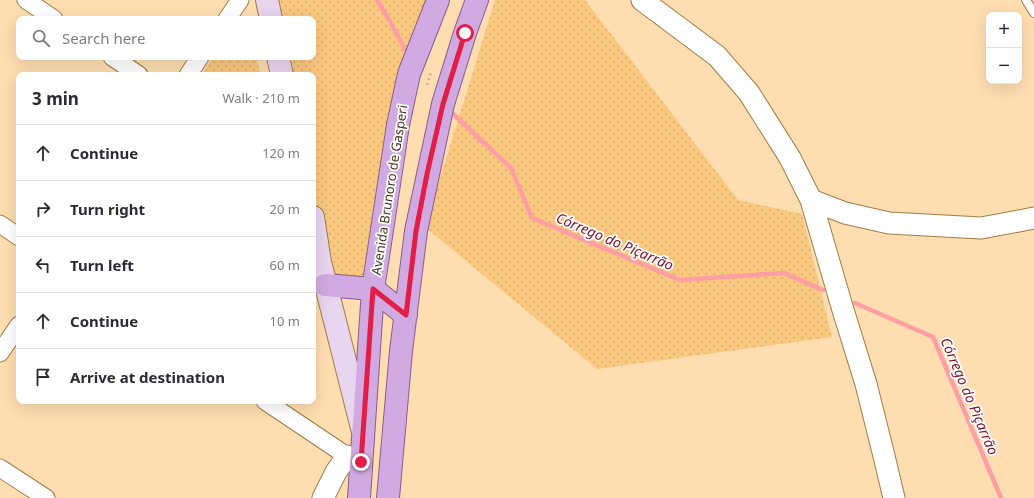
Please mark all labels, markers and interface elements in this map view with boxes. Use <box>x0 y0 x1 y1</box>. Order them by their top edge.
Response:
map controls <box>986 12 1022 84</box>
button: + <box>986 12 1022 48</box>
search box <box>16 16 316 60</box>
route start <box>456 24 474 42</box>
icon: search <box>30 27 52 49</box>
text: Search here <box>62 28 145 48</box>
button: − <box>986 48 1022 84</box>
text: 3 min <box>32 87 79 110</box>
text: Walk · 210 m <box>222 89 300 107</box>
street label: Avenida Brunoro de Gasperi <box>367 104 411 276</box>
icon: ahead <box>32 142 54 164</box>
text: Continue <box>70 143 138 163</box>
text: 120 m <box>262 144 300 162</box>
icon: right <box>32 198 54 220</box>
text: Turn right <box>70 199 145 219</box>
text: 20 m <box>270 200 300 218</box>
water label: Córrego do Piçarrão <box>553 208 677 274</box>
icon: left <box>32 254 54 276</box>
text: Turn left <box>70 255 134 275</box>
text: 60 m <box>270 256 300 274</box>
icon: ahead <box>32 310 54 332</box>
text: Continue <box>70 311 138 331</box>
text: 10 m <box>270 312 300 330</box>
water label: Córrego do Piçarrão <box>937 334 1003 458</box>
icon: arrive <box>32 366 54 388</box>
text: Arrive at destination <box>70 367 225 387</box>
route end <box>352 453 370 471</box>

